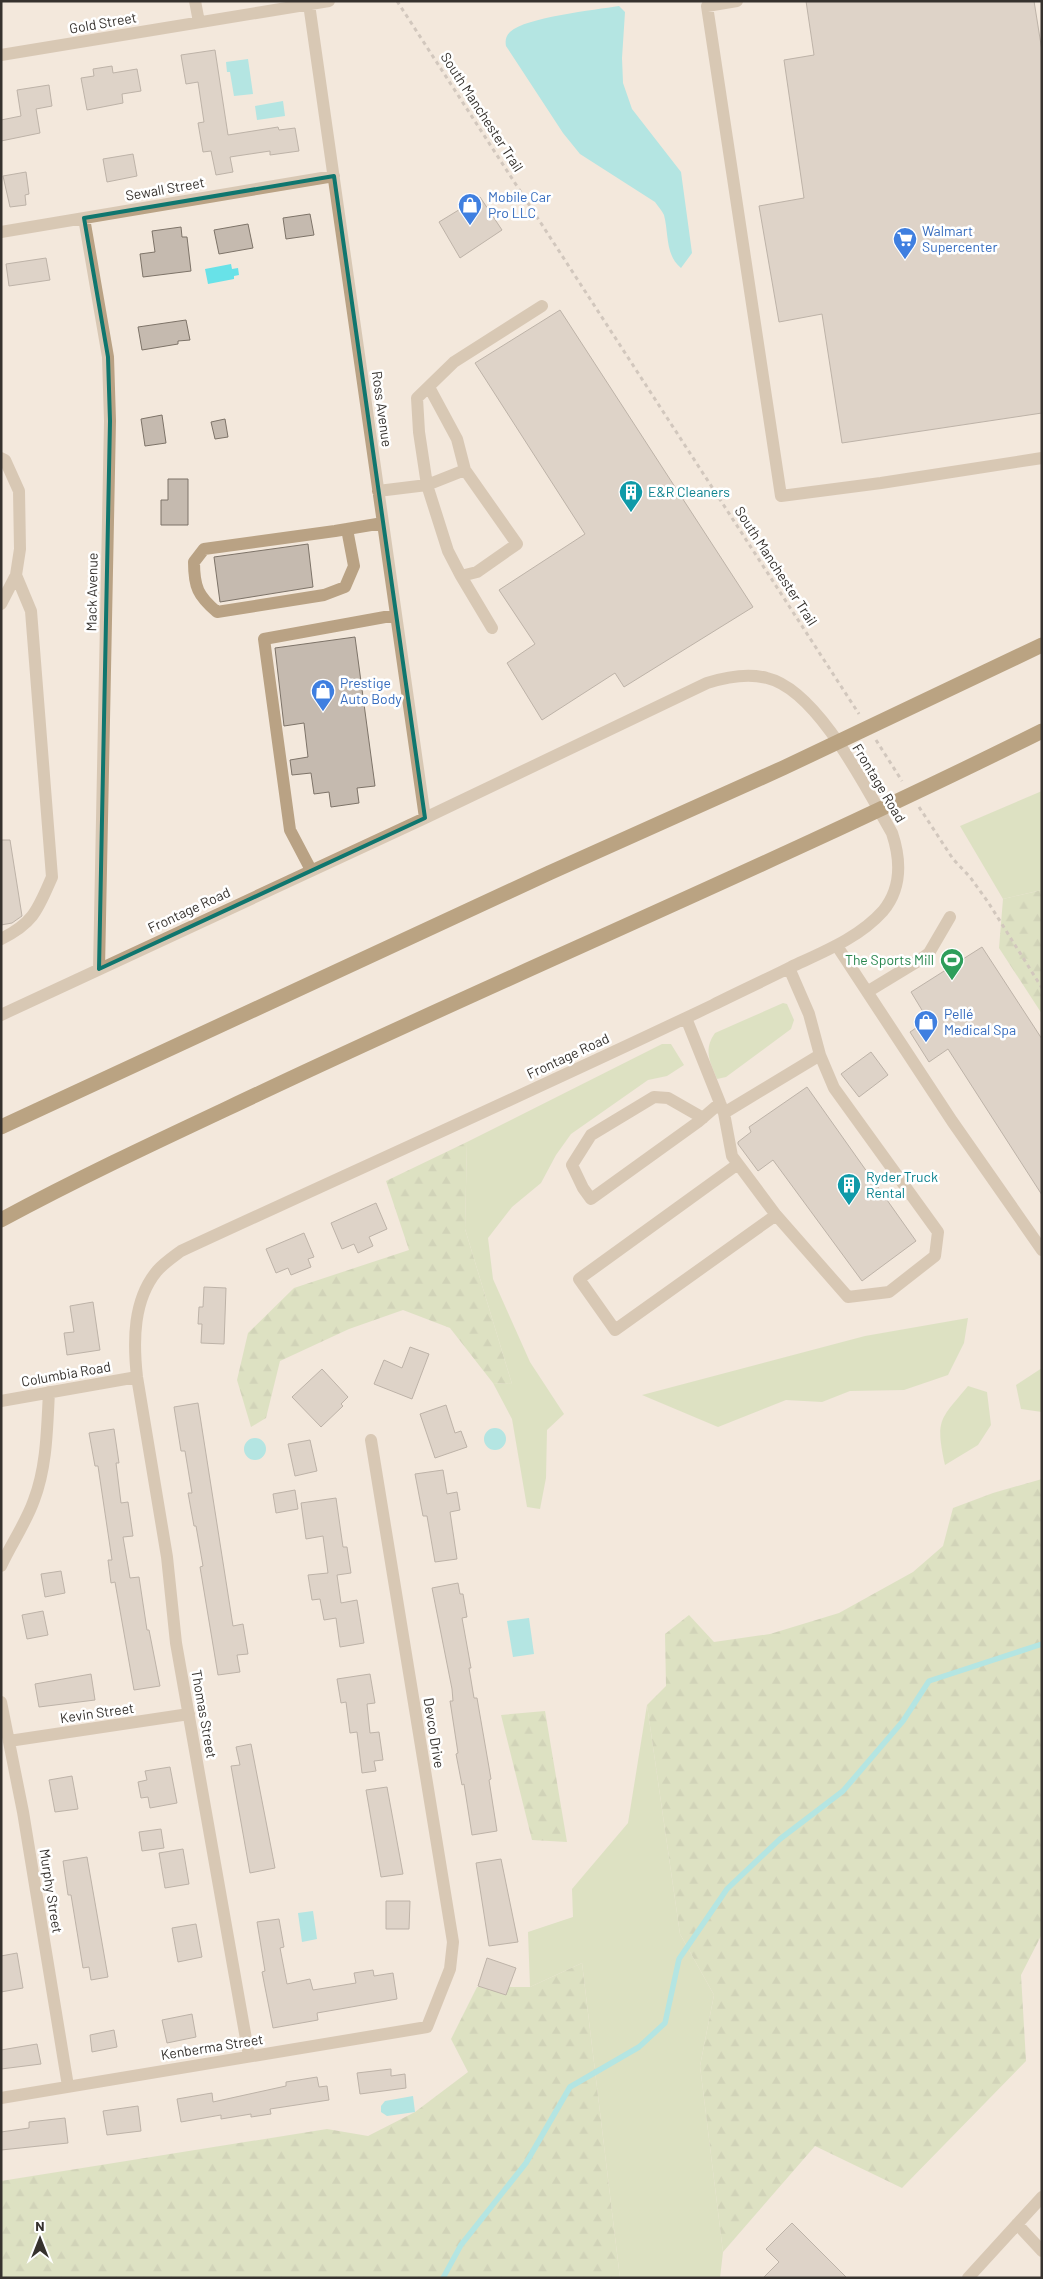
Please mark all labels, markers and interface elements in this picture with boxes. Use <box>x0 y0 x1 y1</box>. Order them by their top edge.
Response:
street label: Gold Street <box>68 8 138 37</box>
street label: South Manchester Trail <box>438 49 527 174</box>
street label: Sewall Street <box>124 173 206 204</box>
place label: Mobile Car Pro LLC <box>488 188 551 221</box>
shop icon: Mobile Car Pro LLC <box>457 192 483 226</box>
place label: Walmart Supercenter <box>922 222 998 255</box>
supermarket icon: Walmart Supercenter <box>892 226 918 260</box>
street label: Ross Avenue <box>369 370 396 448</box>
building icon: E&R Cleaners <box>618 479 644 513</box>
place label: E&R Cleaners <box>648 483 730 500</box>
street label: South Manchester Trail <box>732 503 821 628</box>
street label: Mack Avenue <box>82 552 101 632</box>
place label: Prestige Auto Body <box>340 674 402 707</box>
shop icon: Prestige Auto Body <box>310 678 336 712</box>
street label: Frontage Road <box>849 740 910 825</box>
street label: Frontage Road <box>145 883 233 936</box>
sports icon: The Sports Mill <box>939 947 965 981</box>
place label: The Sports Mill <box>845 951 934 968</box>
place label: Pellé Medical Spa <box>944 1005 1016 1038</box>
shop icon: Pellé Medical Spa <box>913 1009 939 1043</box>
street label: Frontage Road <box>524 1029 612 1082</box>
place label: Ryder Truck Rental <box>866 1168 938 1201</box>
building icon: Ryder Truck Rental <box>836 1172 862 1206</box>
street label: Columbia Road <box>20 1357 112 1390</box>
street label: Thomas Street <box>188 1668 221 1759</box>
street label: Devco Drive <box>421 1696 448 1769</box>
street label: Kevin Street <box>59 1699 135 1726</box>
street label: Murphy Street <box>36 1848 67 1934</box>
street label: Kenberma Street <box>160 2030 264 2063</box>
north arrow <box>15 2214 65 2264</box>
text: N <box>35 2217 45 2234</box>

